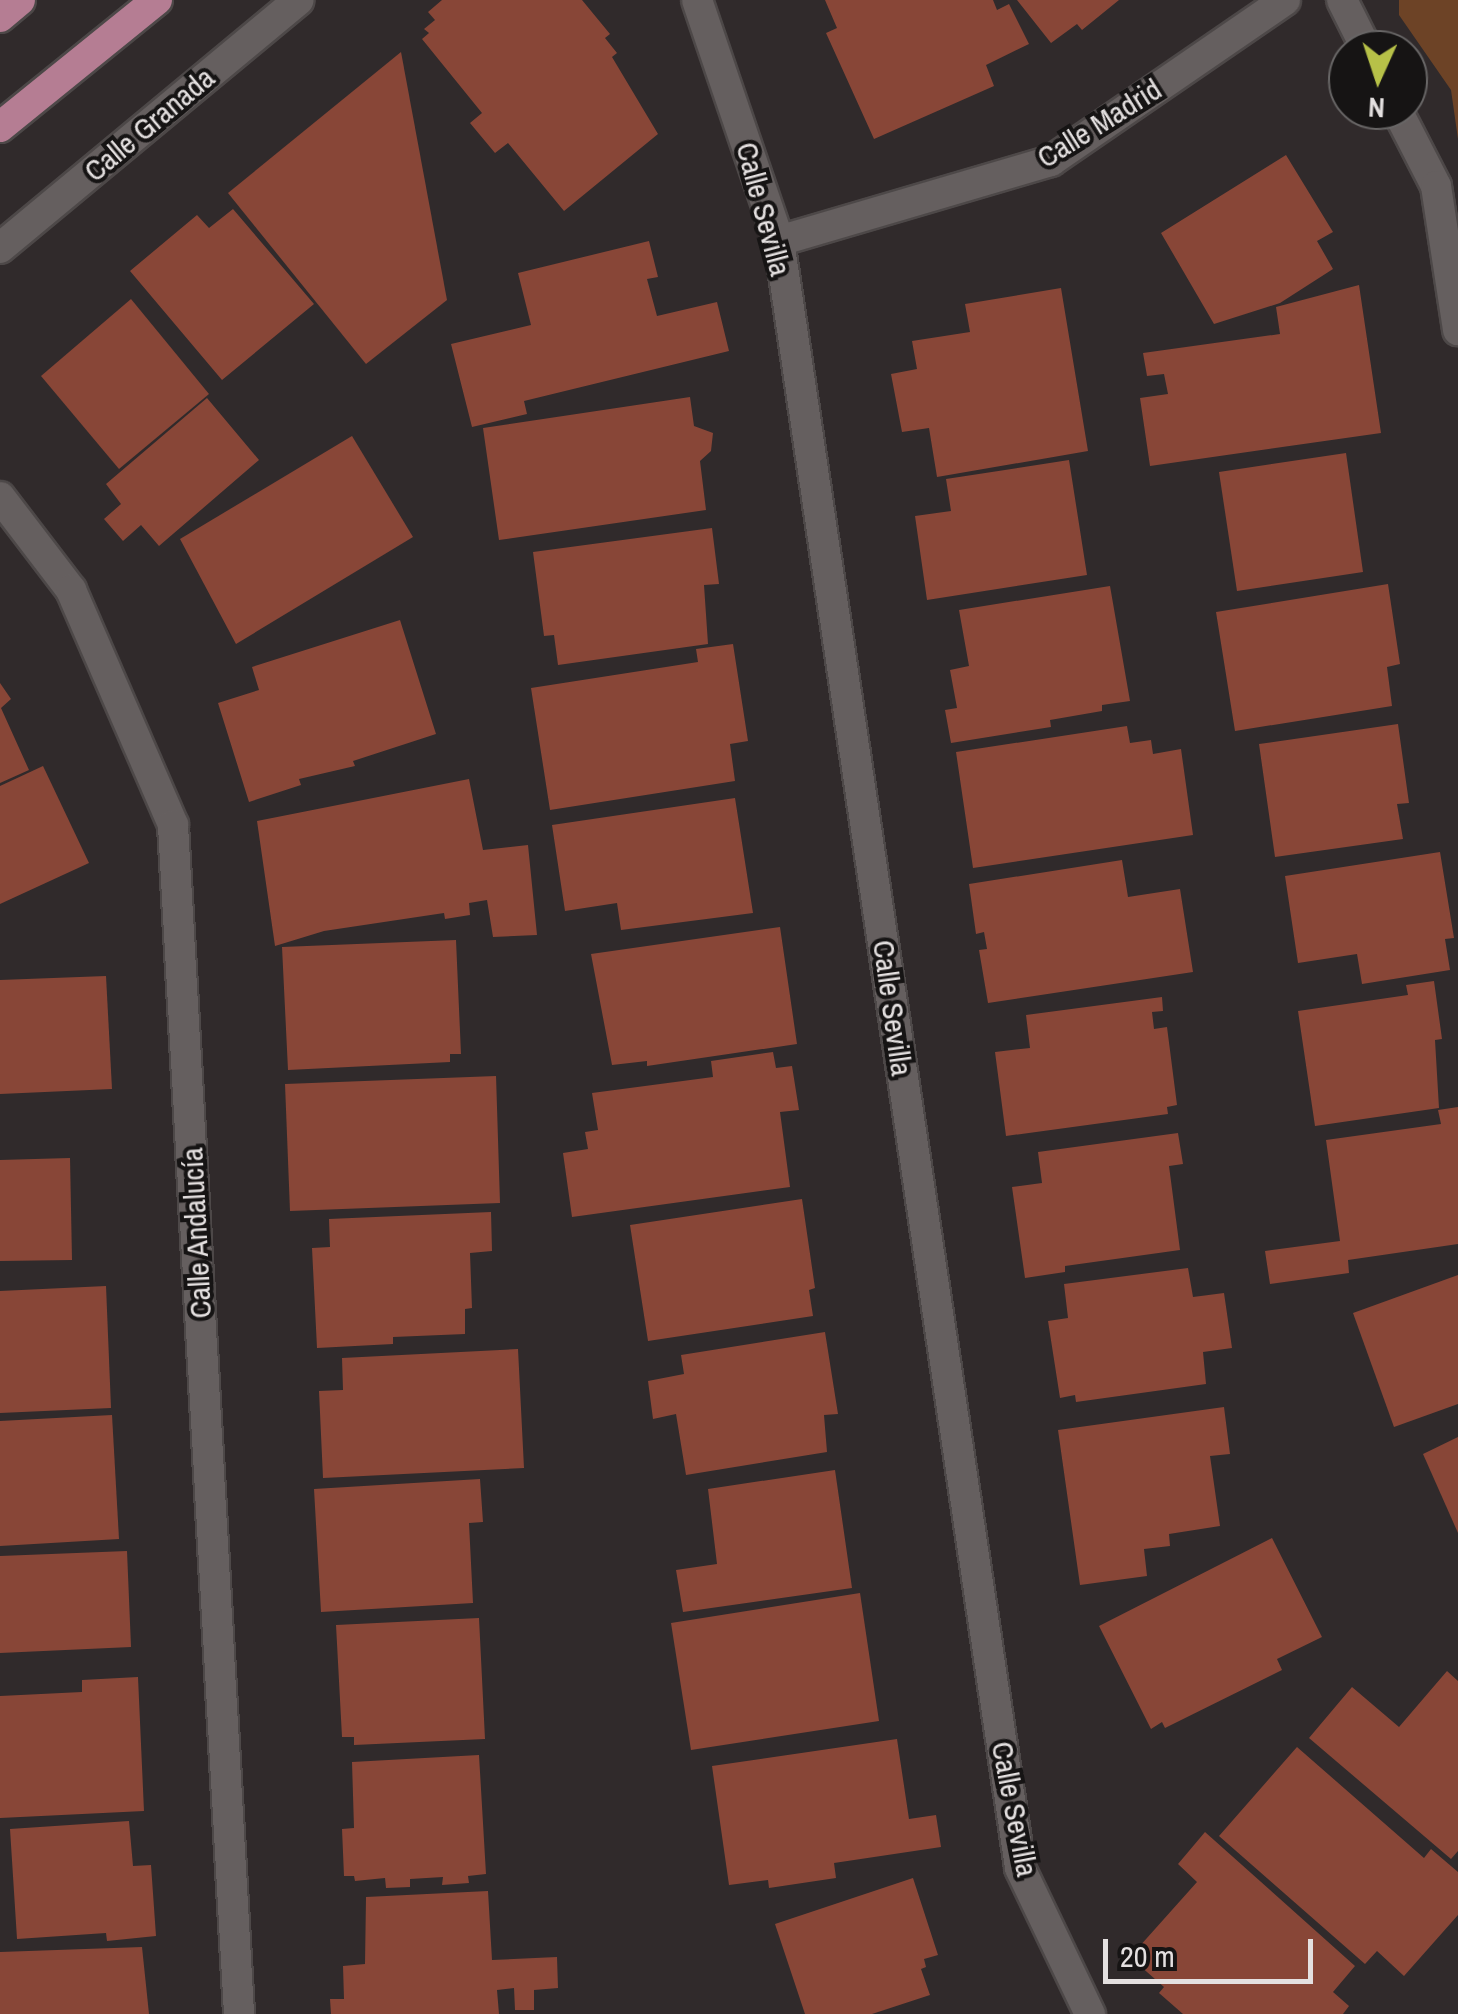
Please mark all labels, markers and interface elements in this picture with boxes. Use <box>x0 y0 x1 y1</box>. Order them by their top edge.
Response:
north arrow <box>1328 30 1428 130</box>
street label: Calle Granada <box>77 59 221 189</box>
street label: Calle Madrid <box>1030 71 1168 175</box>
text: N <box>1367 89 1386 127</box>
street label: Calle Sevilla <box>729 138 799 280</box>
street label: Calle Sevilla <box>866 938 920 1078</box>
street label: Calle Andalucía <box>174 1146 218 1320</box>
street label: Calle Sevilla <box>984 1738 1046 1880</box>
scale bar <box>1108 1919 1318 1981</box>
text: 20 m <box>1120 1936 1175 1976</box>

